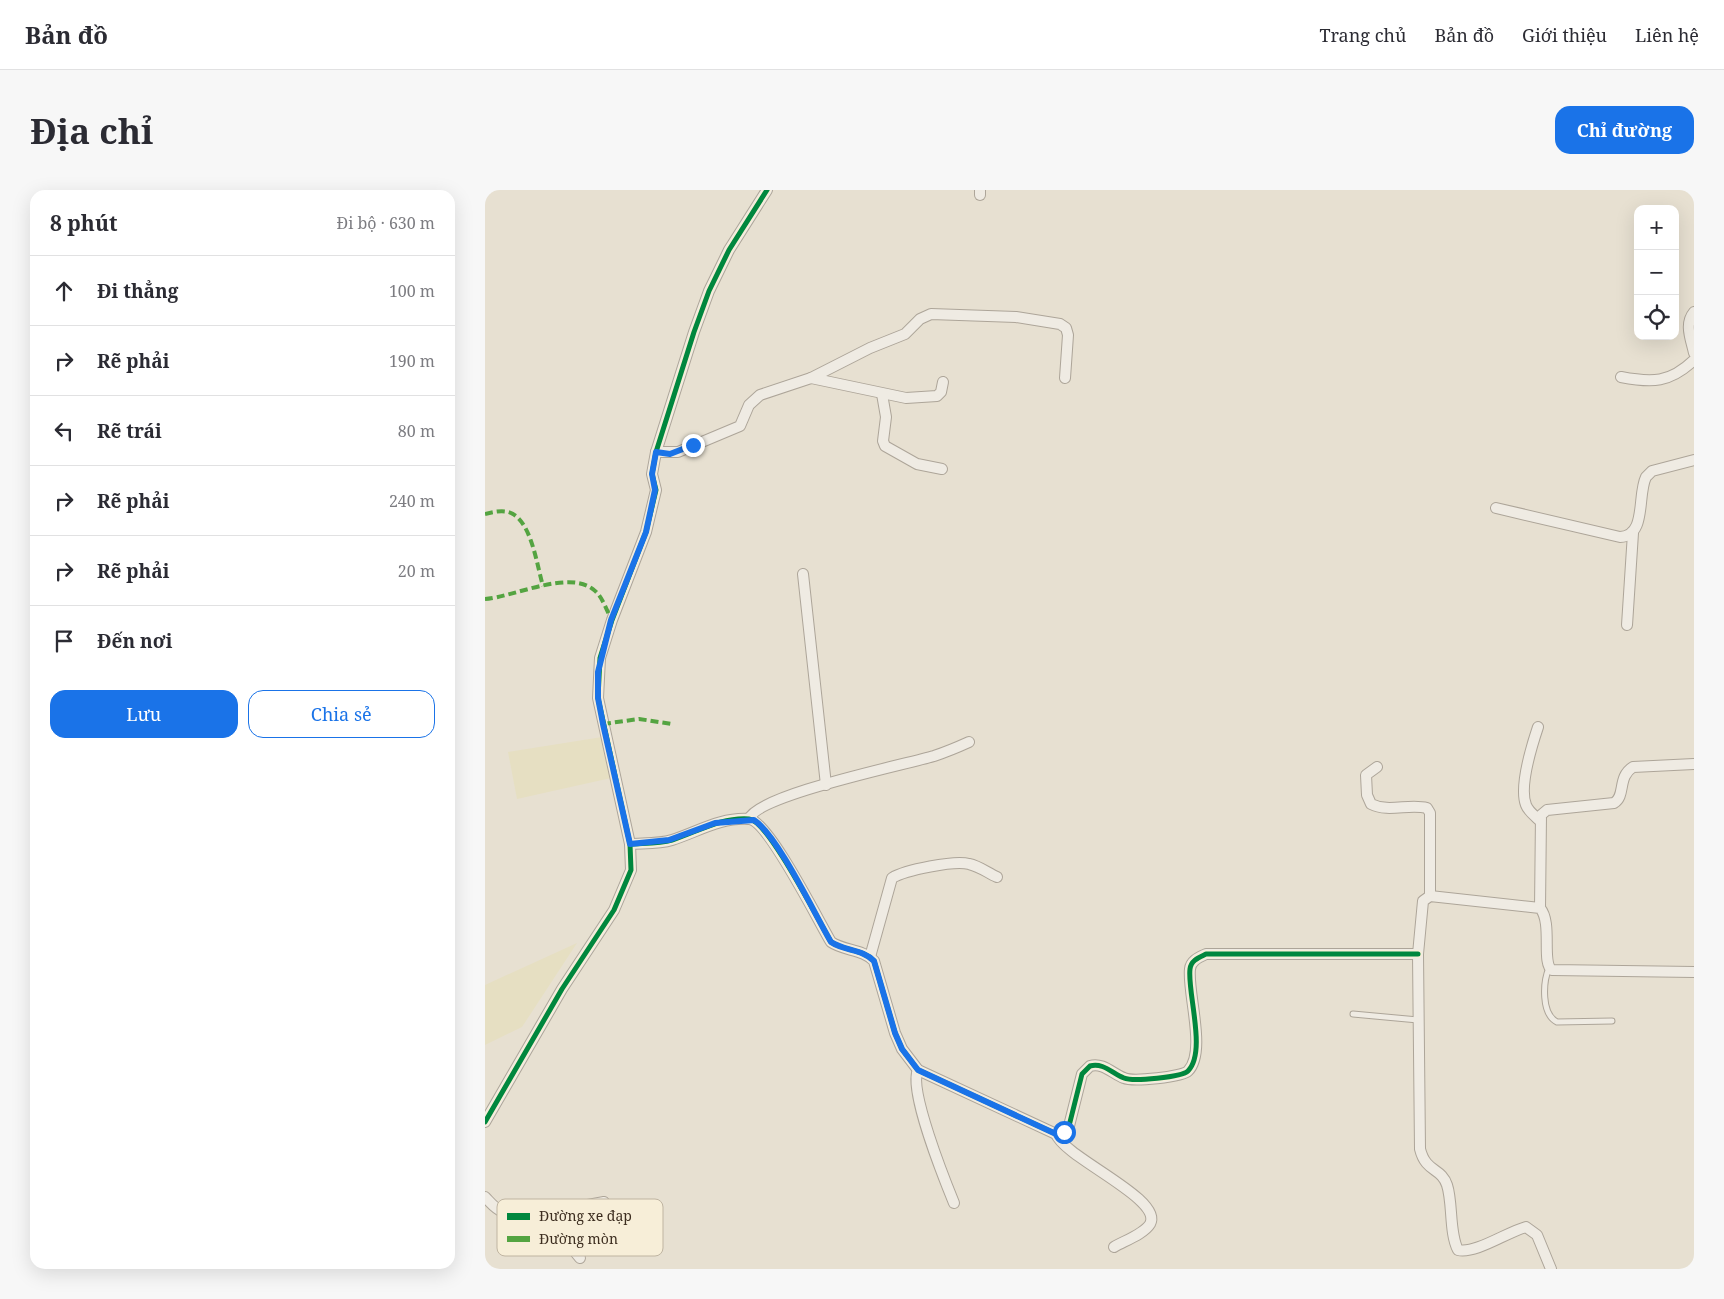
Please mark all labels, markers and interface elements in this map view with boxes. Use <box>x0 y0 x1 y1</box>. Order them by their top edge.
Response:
text: Bản đồ <box>25 18 108 51</box>
text: Trang chủ <box>1319 23 1406 47</box>
text: Bản đồ <box>1434 23 1494 47</box>
text: Giới thiệu <box>1522 23 1607 47</box>
text: Liên hệ <box>1635 23 1699 47</box>
button: Chỉ đường <box>1555 106 1694 154</box>
text: Địa chỉ <box>30 107 153 154</box>
map controls <box>1634 205 1679 340</box>
button: + <box>1634 205 1679 250</box>
text: 8 phút <box>50 209 117 237</box>
text: Đi bộ · 630 m <box>337 212 435 234</box>
button: − <box>1634 250 1679 295</box>
icon: ahead <box>50 277 78 305</box>
text: Đi thẳng <box>97 278 178 304</box>
text: 100 m <box>389 280 435 302</box>
button: locate <box>1634 295 1679 340</box>
icon: right <box>50 347 78 375</box>
text: Rẽ phải <box>97 348 169 374</box>
text: 190 m <box>389 350 435 372</box>
icon: left <box>50 417 78 445</box>
text: Rẽ trái <box>97 418 162 444</box>
text: 80 m <box>398 420 435 442</box>
route end <box>682 434 705 457</box>
icon: right <box>50 487 78 515</box>
text: Rẽ phải <box>97 488 169 514</box>
text: 240 m <box>389 490 435 512</box>
icon: right <box>50 557 78 585</box>
text: Rẽ phải <box>97 558 169 584</box>
text: 20 m <box>398 560 435 582</box>
icon: arrive <box>50 627 78 655</box>
text: Đến nơi <box>97 628 173 654</box>
button: Lưu <box>50 690 238 738</box>
button: Chia sẻ <box>248 690 435 738</box>
route start <box>1053 1121 1076 1144</box>
legend <box>497 1199 663 1256</box>
text: Đường xe đạp <box>539 1206 632 1225</box>
text: Đường mòn <box>539 1229 618 1248</box>

